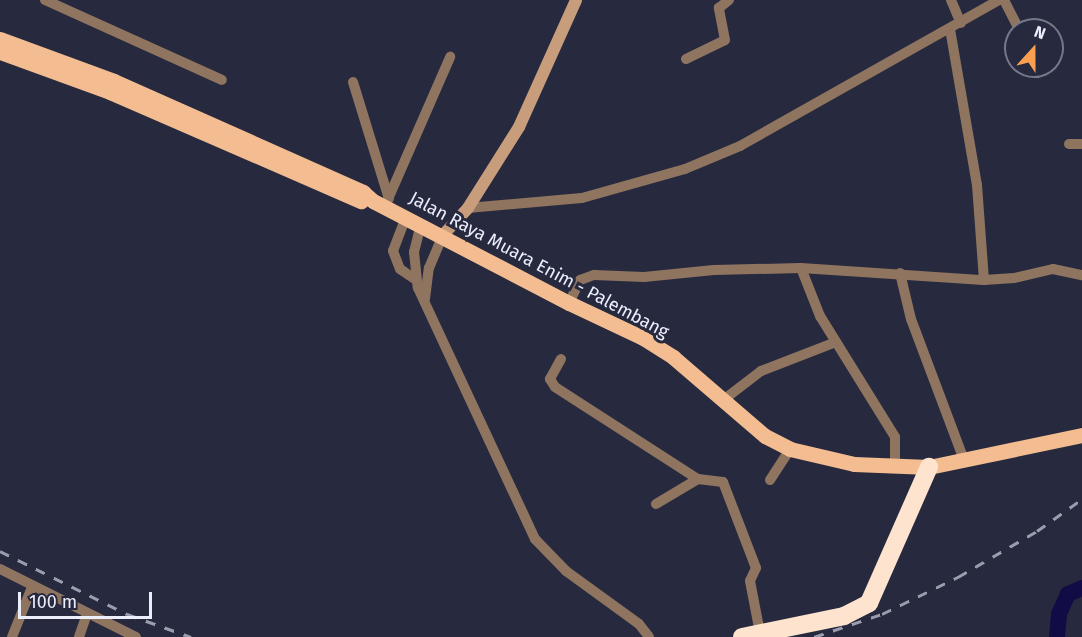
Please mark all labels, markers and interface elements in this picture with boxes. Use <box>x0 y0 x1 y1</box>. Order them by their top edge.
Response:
north arrow <box>1004 18 1064 78</box>
text: N <box>1032 22 1048 43</box>
street label: Jalan Raya Muara Enim - Palembang <box>405 187 673 343</box>
scale bar <box>21 580 154 618</box>
text: 100 m <box>29 591 77 613</box>

